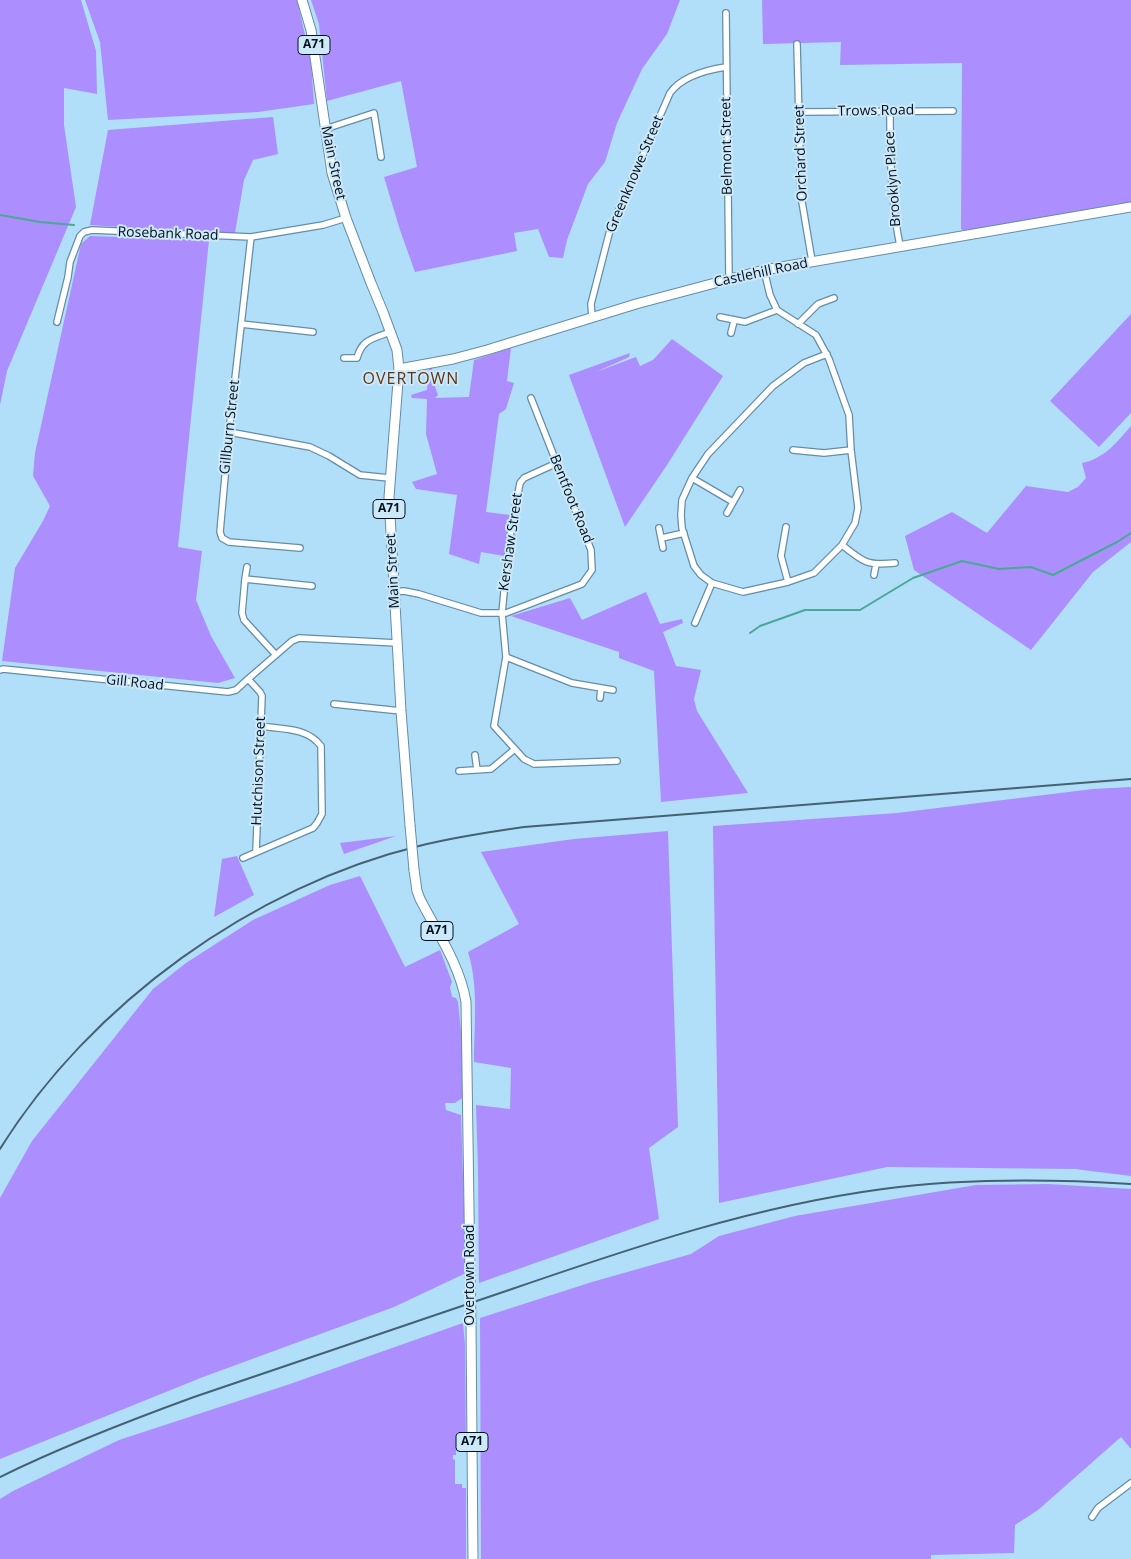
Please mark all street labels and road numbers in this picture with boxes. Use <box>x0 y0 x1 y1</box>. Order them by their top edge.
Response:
road number: A71 <box>298 36 330 54</box>
street label: Belmont Street <box>718 97 736 195</box>
street label: Trows Road <box>838 102 914 120</box>
street label: Orchard Street <box>791 104 811 202</box>
street label: Greenknowe Street <box>603 113 667 235</box>
street label: Main Street <box>317 124 349 202</box>
street label: Brooklyn Place <box>881 131 905 227</box>
street label: Rosebank Road <box>117 224 219 244</box>
street label: Castlehill Road <box>712 255 810 291</box>
street label: Gillburn Street <box>217 379 243 475</box>
street label: Bentfoot Road <box>546 452 596 546</box>
street label: Kershaw Street <box>496 492 526 592</box>
road number: A71 <box>373 499 405 518</box>
street label: Main Street <box>383 533 403 609</box>
street label: Gill Road <box>105 672 165 694</box>
street label: Hutchison Street <box>249 716 269 826</box>
road number: A71 <box>421 921 453 940</box>
street label: Overtown Road <box>462 1224 478 1326</box>
road number: A71 <box>456 1432 488 1451</box>

